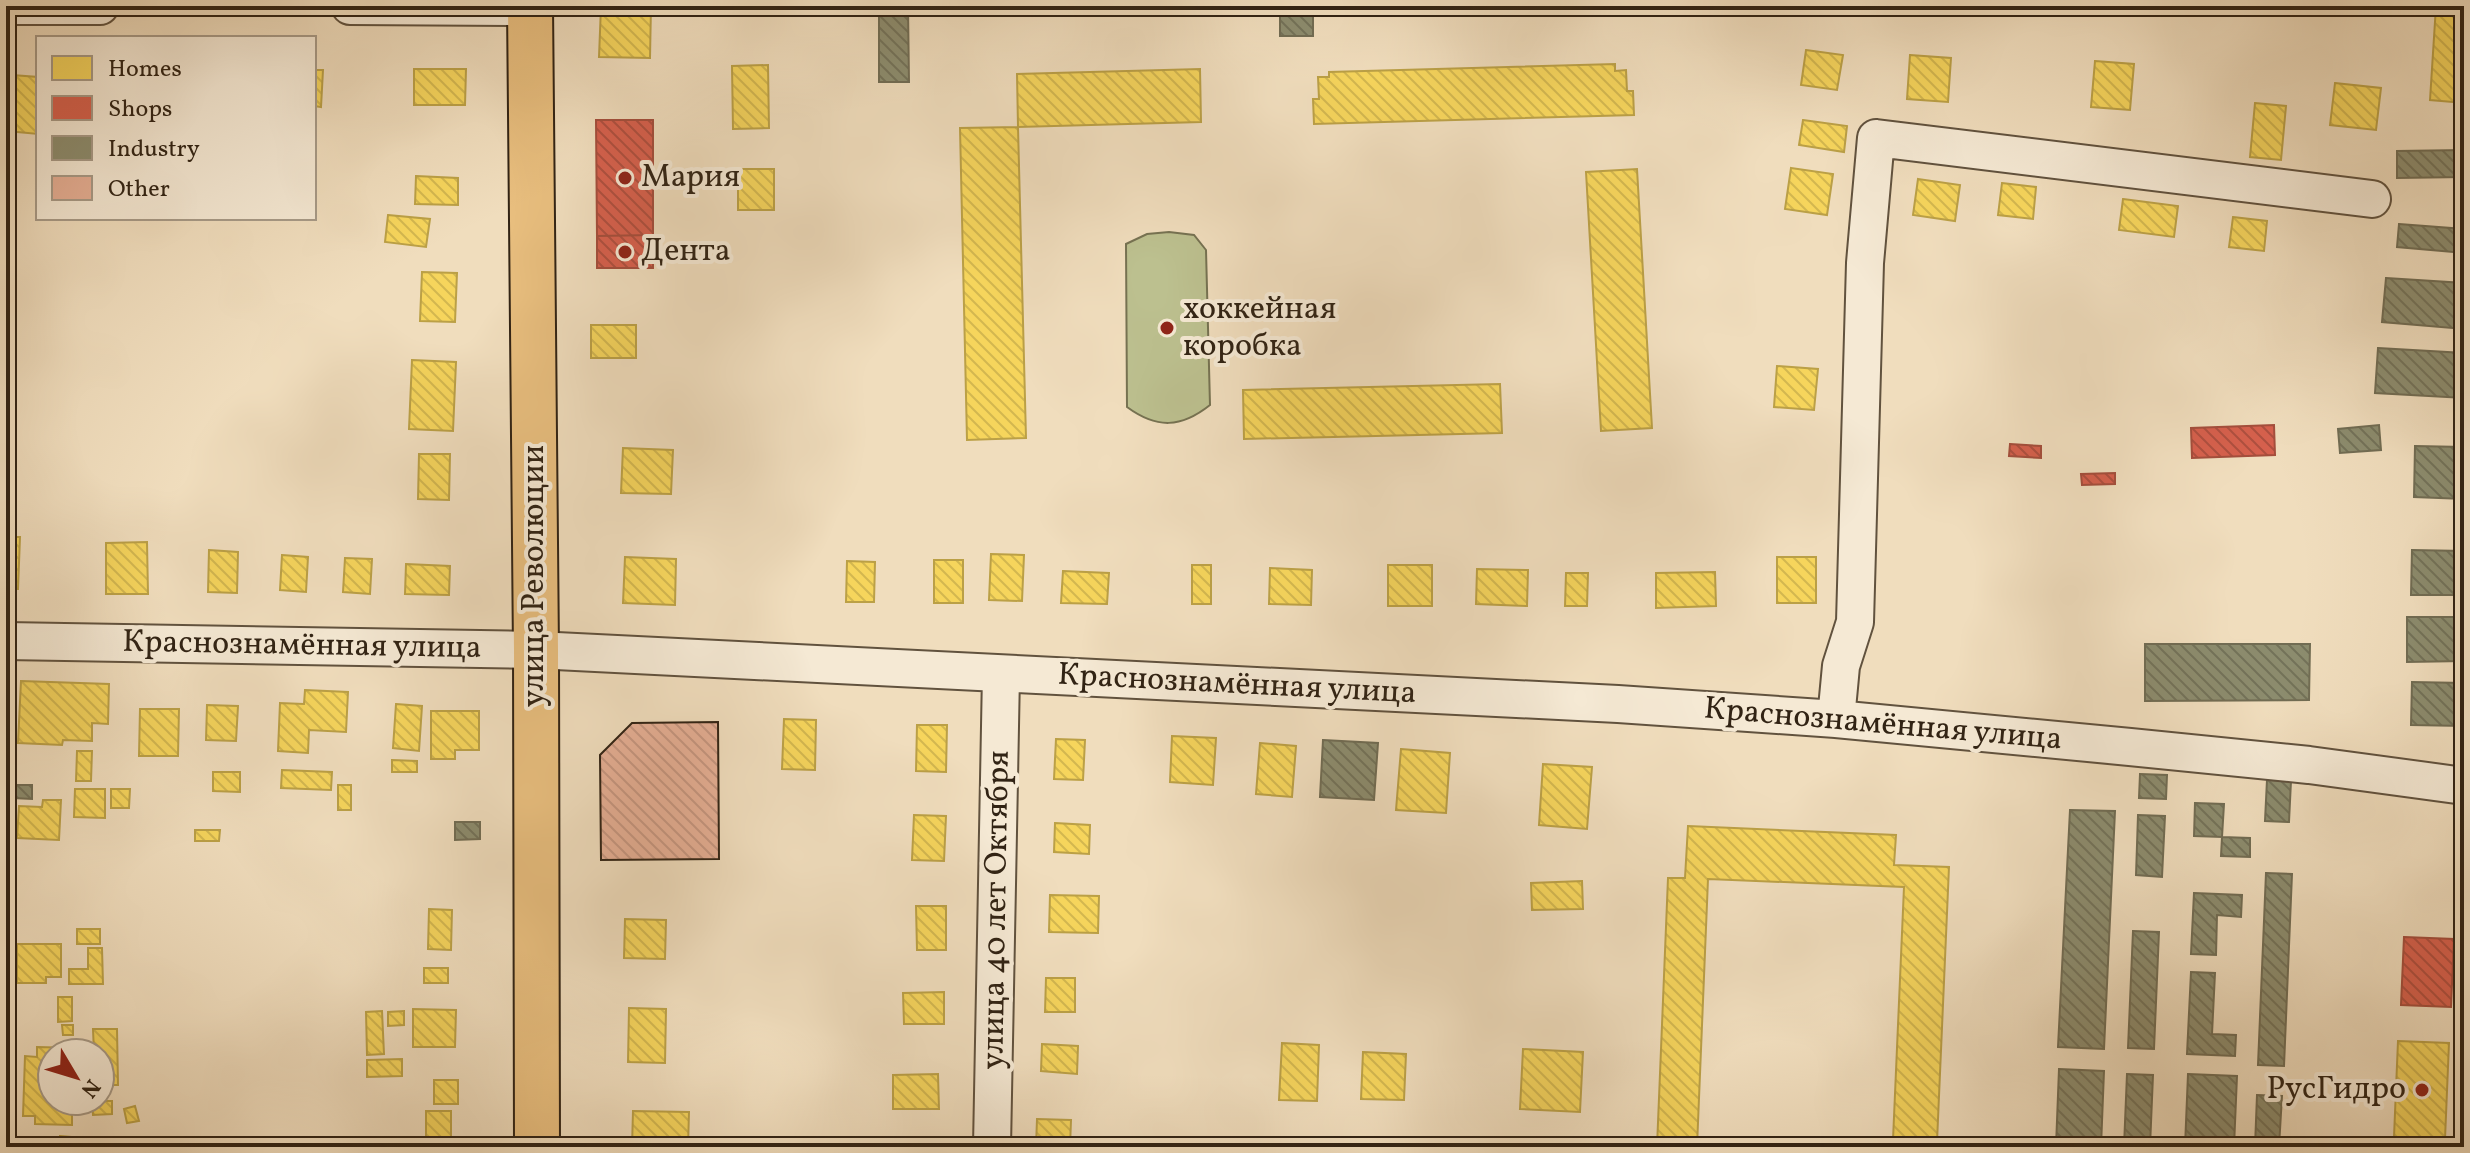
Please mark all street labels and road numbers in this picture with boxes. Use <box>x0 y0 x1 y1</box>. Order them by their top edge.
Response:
street label: улица Революции <box>513 445 557 707</box>
street label: Краснознамённая улица <box>122 621 482 671</box>
street label: Краснознамённая улица <box>1056 654 1418 716</box>
street label: Краснознамённая улица <box>1702 687 2064 763</box>
street label: улица 40 лет Октября <box>972 750 1022 1070</box>

